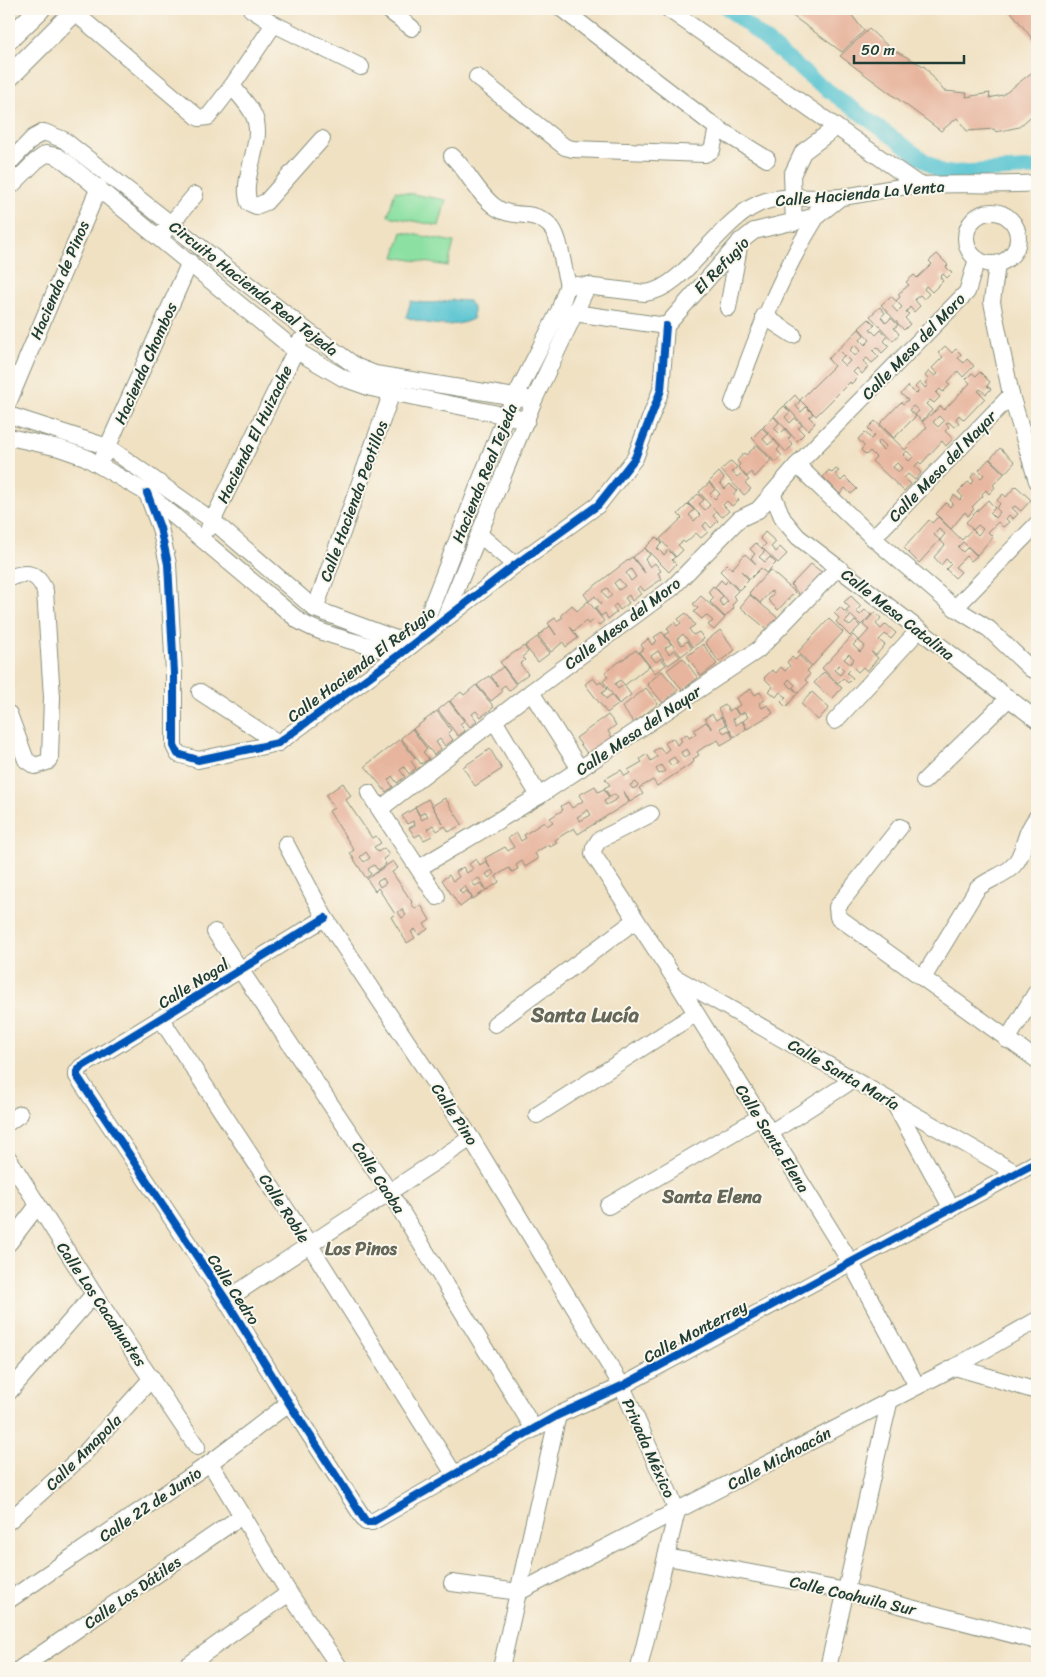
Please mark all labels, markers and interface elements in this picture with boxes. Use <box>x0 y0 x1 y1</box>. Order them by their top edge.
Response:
scale bar <box>854 32 964 64</box>
text: 50 m <box>861 37 896 63</box>
street label: Calle Hacienda La Venta <box>774 172 946 215</box>
street label: Circuito Hacienda Real Tejeda <box>163 213 345 364</box>
street label: Hacienda de Pinos <box>21 216 98 344</box>
street label: El Refugio <box>686 229 757 301</box>
street label: Calle Mesa del Moro <box>854 286 973 407</box>
street label: Hacienda Chombos <box>105 297 186 429</box>
street label: Hacienda El Huizache <box>208 360 301 508</box>
street label: Hacienda Real Tejeda <box>443 399 526 547</box>
street label: Calle Mesa del Nayar <box>881 402 1005 529</box>
street label: Calle Hacienda Peotillos <box>311 416 396 586</box>
street label: Calle Mesa Catalina <box>834 560 962 669</box>
street label: Calle Mesa del Moro <box>557 569 687 677</box>
street label: Calle Hacienda El Refugio <box>280 598 442 730</box>
street label: Calle Mesa del Nayar <box>569 677 708 784</box>
street label: Calle Nogal <box>152 950 235 1017</box>
district label: Santa Lucía <box>530 996 639 1034</box>
street label: Calle Santa María <box>782 1031 905 1118</box>
street label: Calle Pino <box>423 1077 486 1152</box>
street label: Calle Santa Elena <box>727 1078 818 1198</box>
street label: Calle Caoba <box>344 1135 414 1220</box>
street label: Calle Roble <box>251 1167 318 1249</box>
district label: Santa Elena <box>661 1180 762 1213</box>
district label: Los Pinos <box>325 1233 398 1265</box>
street label: Calle Los Cacahuates <box>49 1236 155 1374</box>
street label: Calle Cedro <box>200 1248 268 1331</box>
street label: Calle Monterrey <box>638 1291 753 1371</box>
street label: Privada México <box>614 1394 684 1503</box>
street label: Calle Amapola <box>38 1406 129 1498</box>
street label: Calle Michoacán <box>722 1419 837 1498</box>
street label: Calle 22 de Junio <box>93 1459 208 1550</box>
street label: Calle Los Dátiles <box>77 1548 188 1637</box>
street label: Calle Coahuila Sur <box>787 1567 920 1624</box>

